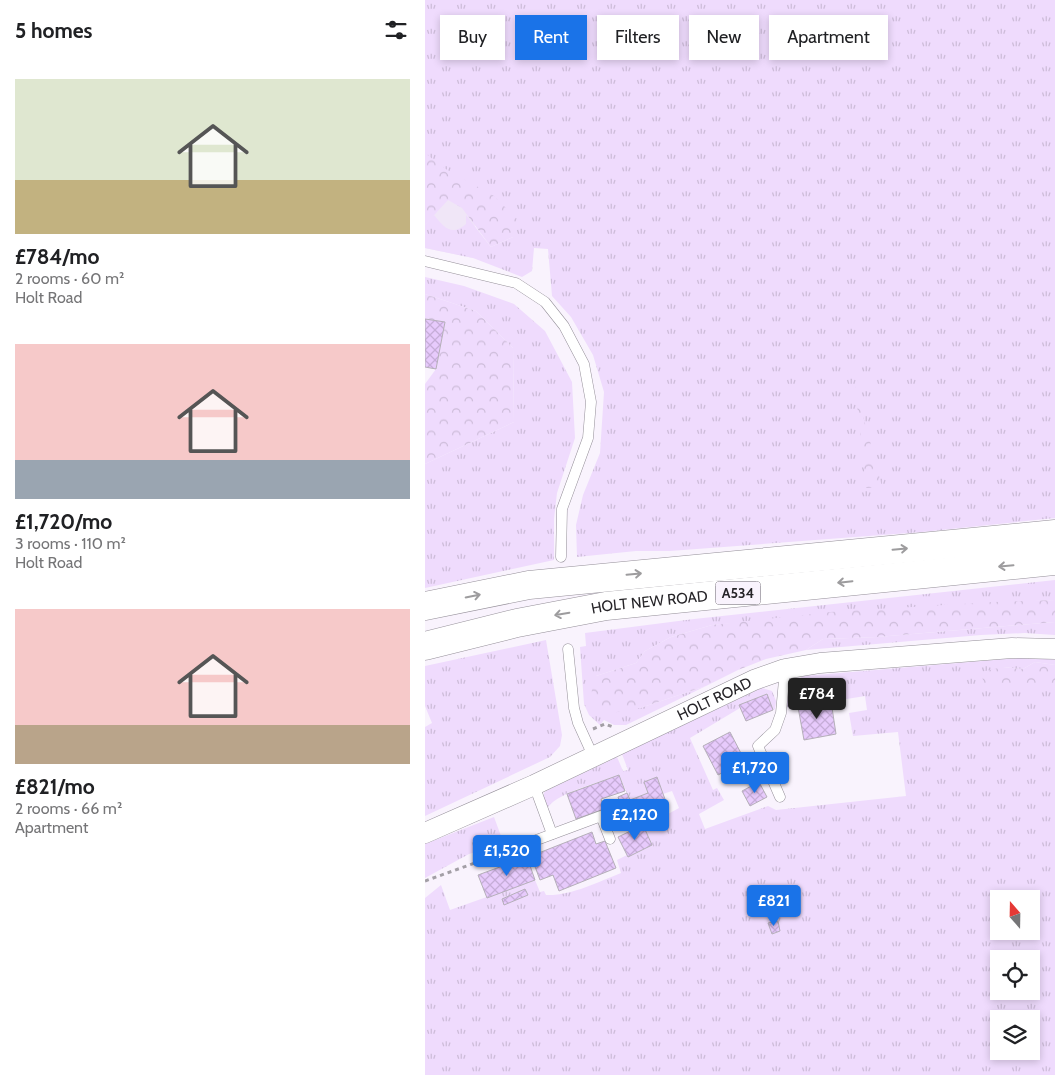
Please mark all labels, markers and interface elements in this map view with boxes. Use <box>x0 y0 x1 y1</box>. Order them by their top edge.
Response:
chip: Buy <box>440 15 505 60</box>
chip: Rent <box>515 15 587 60</box>
chip: Filters <box>597 15 679 60</box>
chip: New <box>689 15 759 60</box>
chip: Apartment <box>769 15 888 60</box>
icon: filters <box>382 16 410 44</box>
text: 5 homes <box>15 18 93 43</box>
icon: home <box>168 111 258 201</box>
text: £784/mo <box>15 244 100 269</box>
text: 2 rooms · 60 m² <box>15 269 124 288</box>
text: Holt Road <box>15 288 82 307</box>
icon: home <box>168 376 258 466</box>
text: £1,720/mo <box>15 509 112 534</box>
text: 3 rooms · 110 m² <box>15 534 126 553</box>
one-way arrow <box>892 544 908 554</box>
text: Holt Road <box>15 553 82 572</box>
one-way arrow <box>999 561 1015 571</box>
one-way arrow <box>625 569 641 579</box>
one-way arrow <box>837 577 853 587</box>
road number: A534 <box>715 582 761 604</box>
street label: HOLT NEW ROAD <box>590 587 709 618</box>
one-way arrow <box>464 591 480 600</box>
one-way arrow <box>554 610 570 620</box>
icon: home <box>168 641 258 731</box>
street label: HOLT ROAD <box>674 673 755 724</box>
pin: £784 <box>787 678 847 720</box>
text: £784 <box>799 684 835 703</box>
pin: £1,720 <box>714 752 796 794</box>
text: £1,720 <box>732 758 778 777</box>
text: £821/mo <box>15 774 95 799</box>
pin: £2,120 <box>594 798 676 841</box>
text: 2 rooms · 66 m² <box>15 799 122 818</box>
text: £2,120 <box>612 805 658 824</box>
text: Apartment <box>15 818 88 837</box>
pin: £1,520 <box>466 834 548 877</box>
text: £1,520 <box>484 841 530 860</box>
pin: £821 <box>744 884 804 927</box>
north arrow <box>990 890 1040 940</box>
map controls <box>990 890 1040 1060</box>
text: £821 <box>758 891 790 910</box>
button: locate <box>990 950 1040 1000</box>
button: layers <box>990 1010 1040 1060</box>

